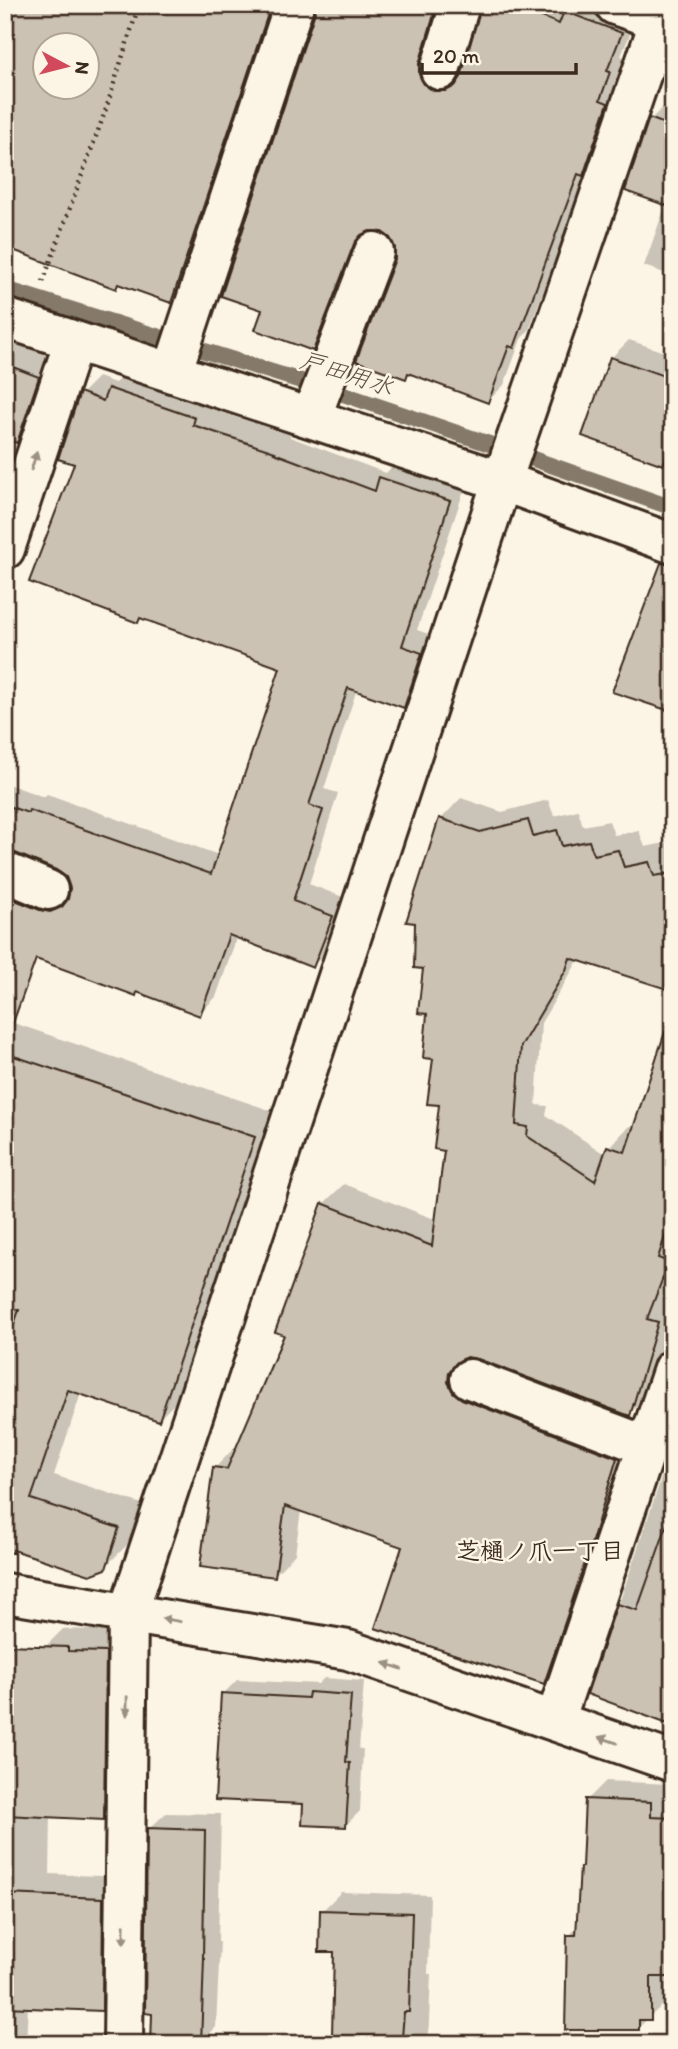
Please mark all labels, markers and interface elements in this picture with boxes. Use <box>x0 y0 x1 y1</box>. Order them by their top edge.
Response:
north arrow <box>32 32 102 102</box>
scale bar <box>422 32 576 76</box>
text: 20 m <box>433 43 480 68</box>
text: N <box>70 60 95 76</box>
water label: 戸田用水 <box>297 344 397 402</box>
one-way arrow <box>30 450 40 471</box>
district label: 芝樋ノ爪一丁目 <box>456 1536 624 1565</box>
one-way arrow <box>160 1614 182 1625</box>
one-way arrow <box>383 1660 404 1671</box>
one-way arrow <box>121 1695 133 1717</box>
one-way arrow <box>598 1734 619 1745</box>
one-way arrow <box>118 1923 130 1945</box>

